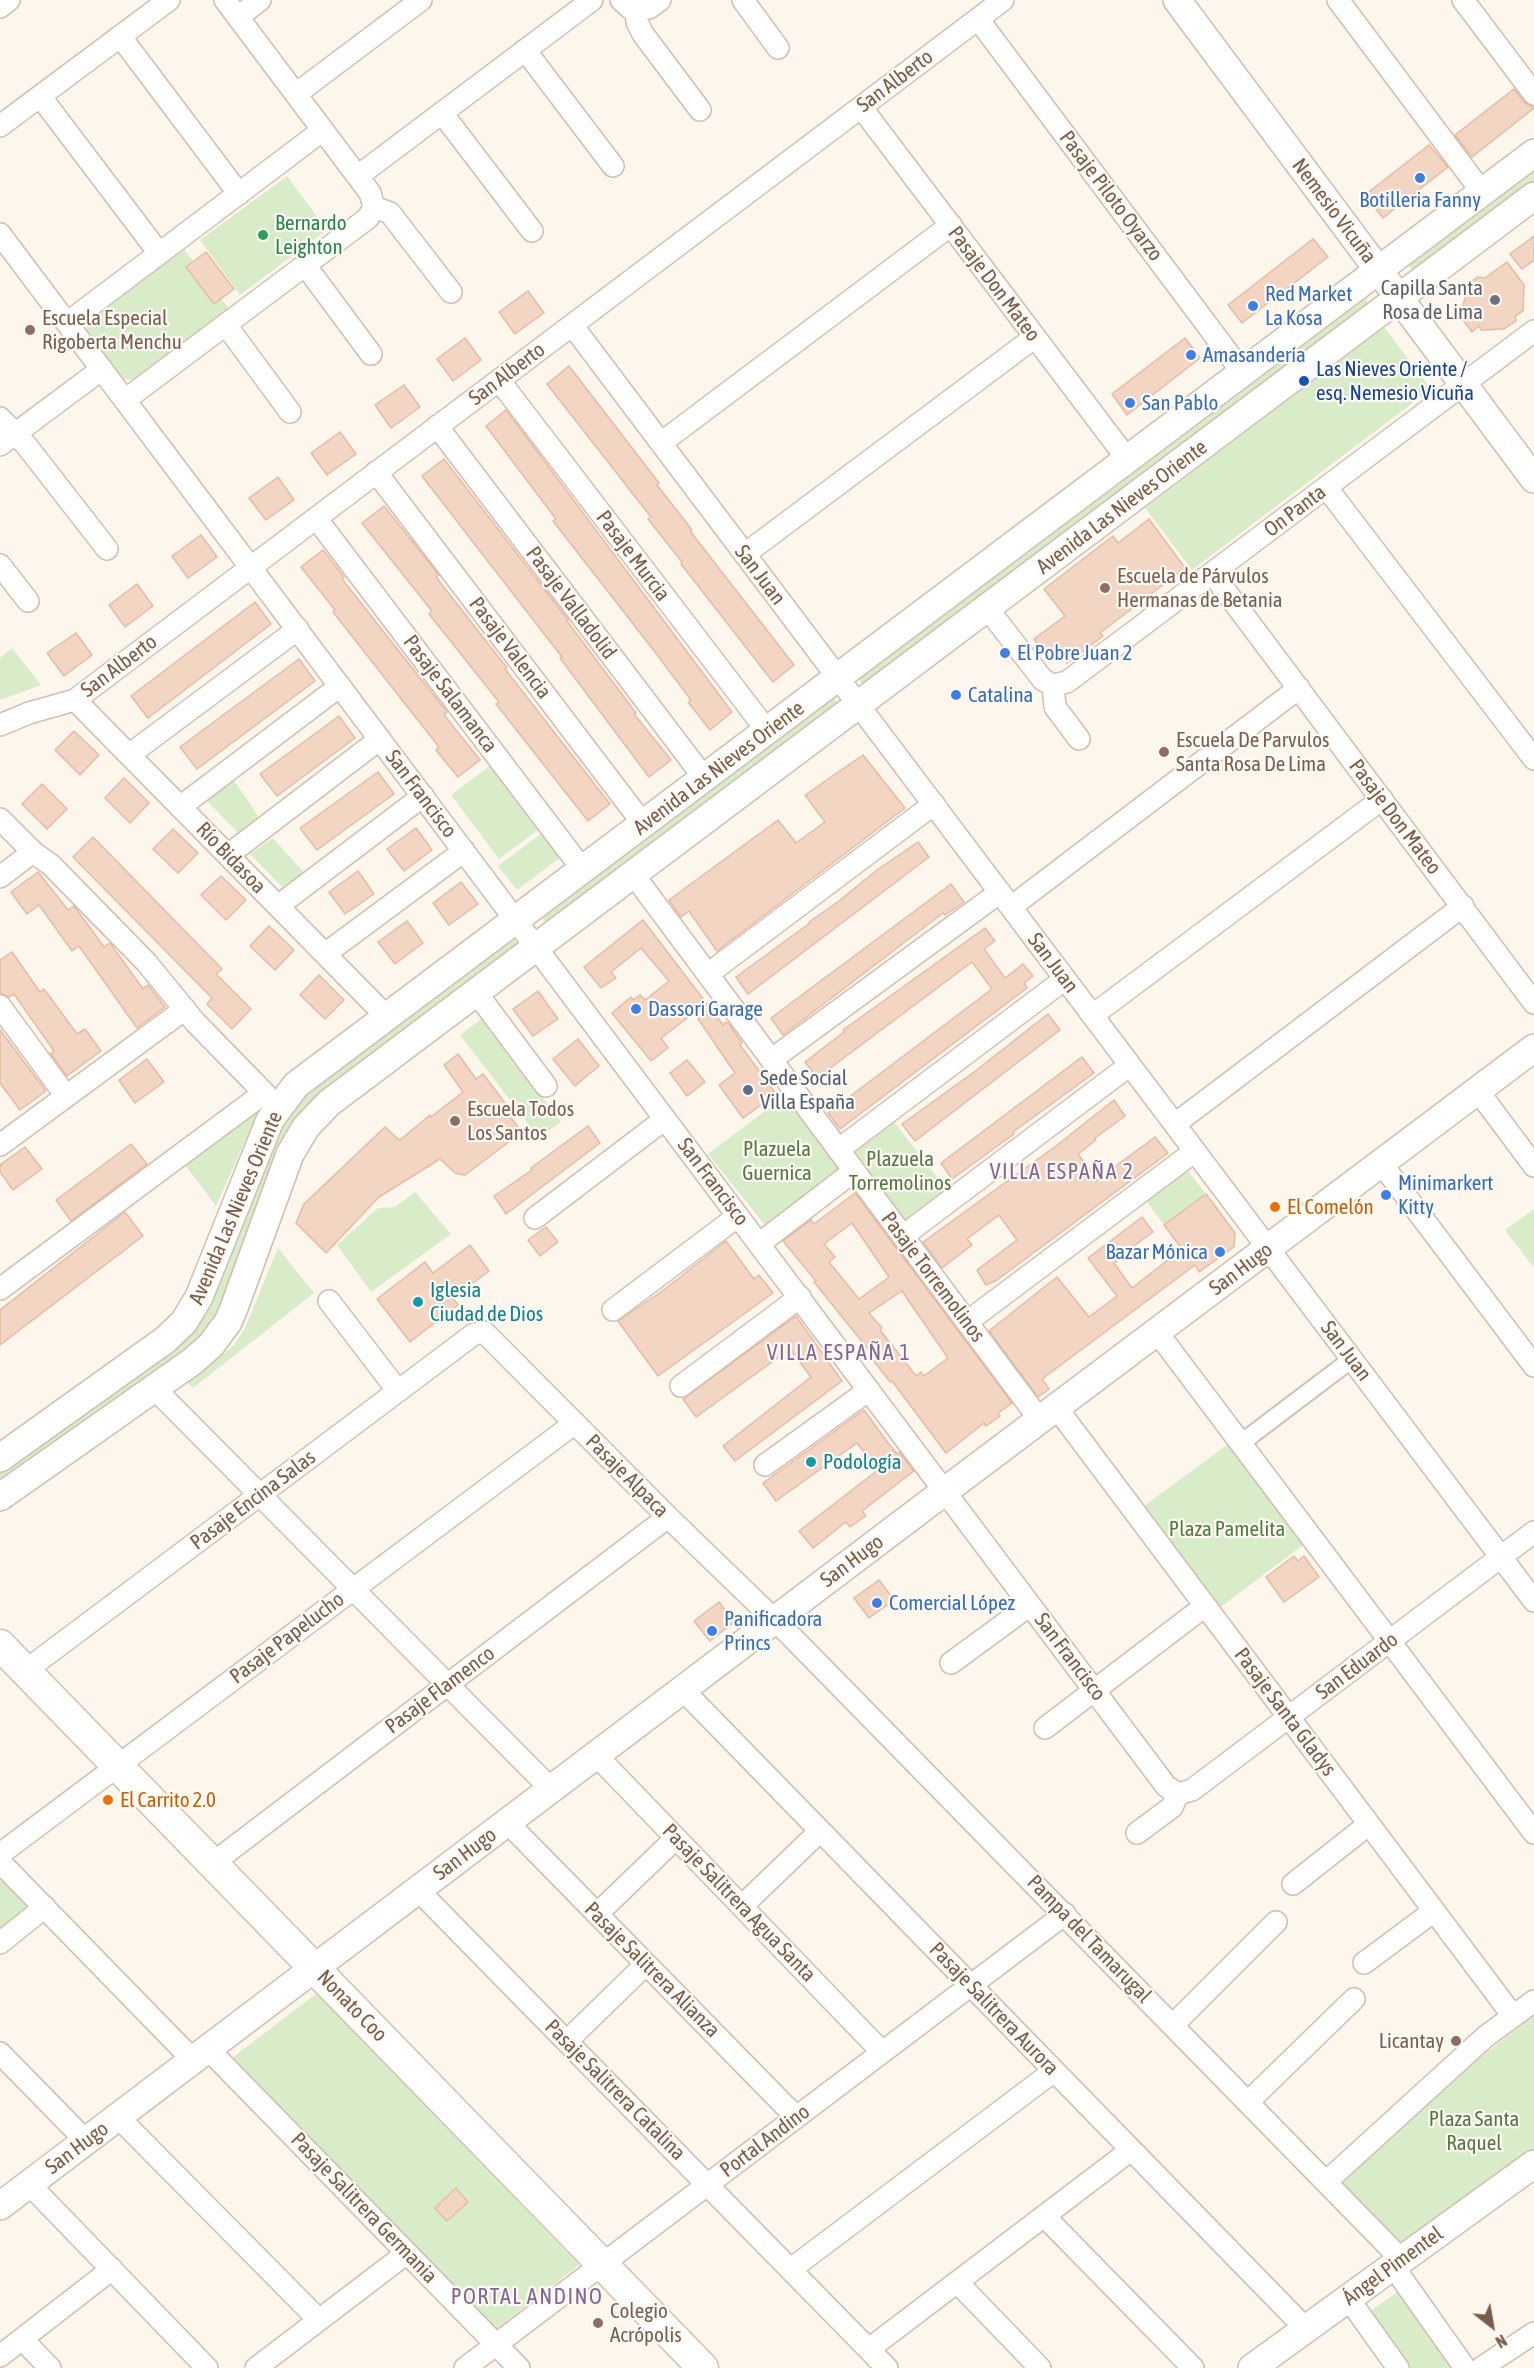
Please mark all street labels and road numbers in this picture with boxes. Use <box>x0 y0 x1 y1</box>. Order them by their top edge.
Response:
street label: San Alberto <box>852 44 938 118</box>
street label: Pasaje Piloto Oyarzo <box>1054 126 1168 266</box>
street label: Nemesio Vicuña <box>1286 154 1382 268</box>
street label: Pasaje Don Mateo <box>942 221 1046 347</box>
street label: San Alberto <box>464 337 550 411</box>
street label: Avenida Las Nieves Oriente <box>1032 435 1212 579</box>
street label: On Panta <box>1259 480 1331 542</box>
street label: Pasaje Murcia <box>591 506 675 606</box>
street label: San Juan <box>729 540 791 610</box>
street label: Pasaje Valladolid <box>520 542 622 664</box>
street label: Pasaje Valencia <box>464 592 556 704</box>
street label: San Alberto <box>76 629 162 703</box>
street label: Pasaje Salamanca <box>398 630 502 758</box>
street label: Avenida Las Nieves Oriente <box>629 696 809 840</box>
street label: San Francisco <box>380 745 462 843</box>
street label: Pasaje Don Mateo <box>1343 754 1447 880</box>
street label: Río Bidasoa <box>191 817 271 899</box>
street label: San Juan <box>1022 928 1084 998</box>
street label: Avenida Las Nieves Oriente <box>184 1108 288 1308</box>
street label: San Francisco <box>672 1133 754 1231</box>
street label: Pasaje Torremolinos <box>876 1207 990 1347</box>
street label: San Hugo <box>1204 1237 1278 1301</box>
street label: San Juan <box>1315 1316 1377 1386</box>
street label: Pasaje Alpaca <box>580 1429 674 1523</box>
street label: Pasaje Encina Salas <box>186 1445 320 1555</box>
street label: San Hugo <box>815 1529 889 1593</box>
street label: Pasaje Papelucho <box>225 1587 349 1689</box>
street label: San Francisco <box>1029 1608 1111 1706</box>
street label: San Eduardo <box>1311 1627 1403 1705</box>
street label: Pasaje Flamenco <box>380 1641 500 1739</box>
street label: Pasaje Santa Gladys <box>1229 1643 1341 1781</box>
street label: Pasaje Salitrera Agua Santa <box>657 1819 821 1987</box>
street label: San Hugo <box>428 1822 502 1886</box>
street label: Pampa del Tamarugal <box>1022 1870 1156 2008</box>
street label: Pasaje Salitrera Alianza <box>579 1897 725 2043</box>
street label: Pasaje Salitrera Aurora <box>924 1937 1064 2081</box>
street label: Nonato Coo <box>312 1965 392 2047</box>
street label: Pasaje Salitrera Catalina <box>539 2014 691 2166</box>
street label: Portal Andino <box>715 2099 815 2183</box>
street label: San Hugo <box>40 2116 114 2180</box>
street label: Pasaje Salitrera Germania <box>286 2127 442 2289</box>
street label: Ángel Pimentel <box>1338 2221 1448 2311</box>

